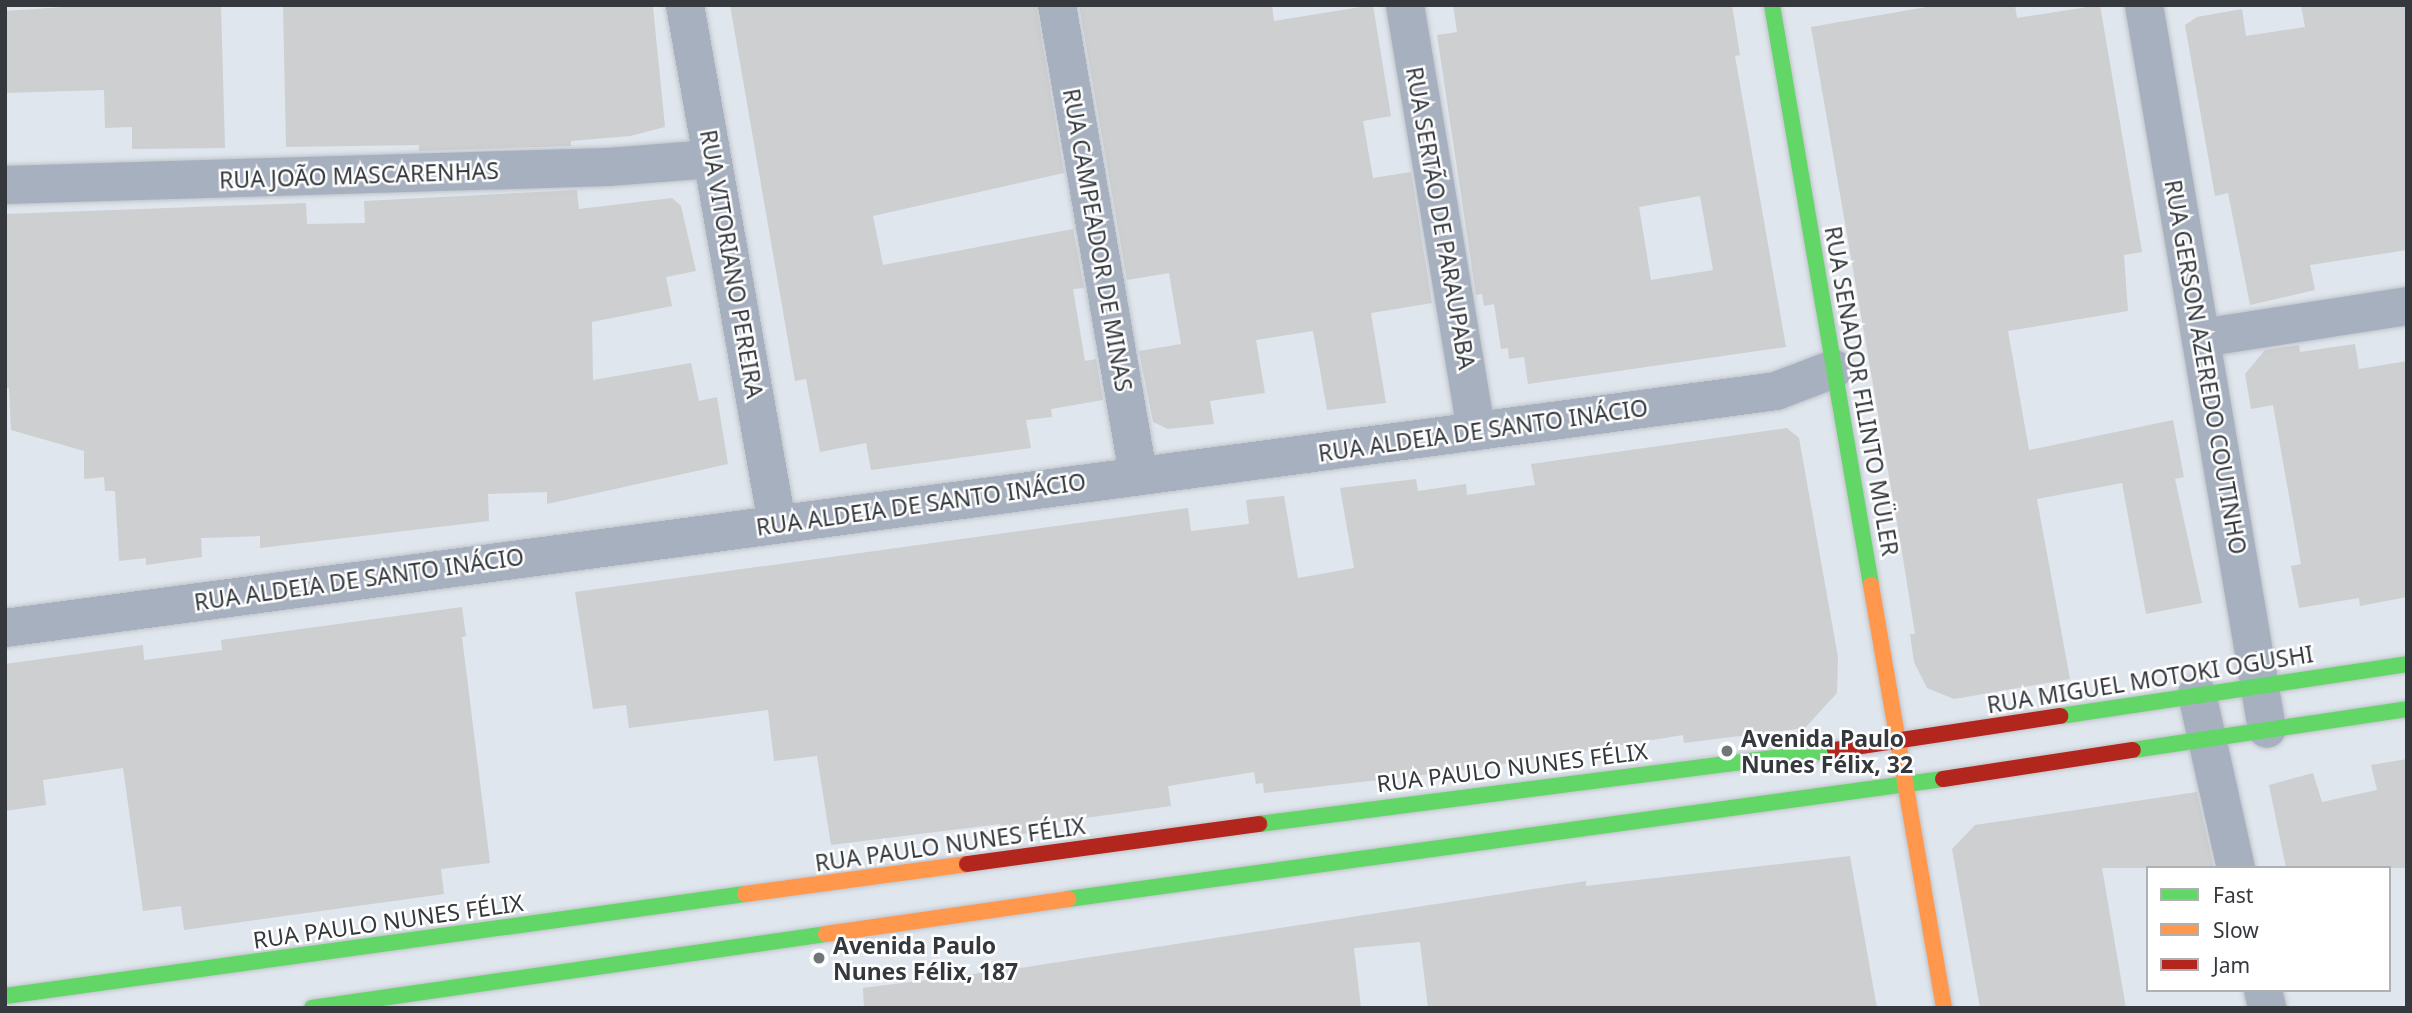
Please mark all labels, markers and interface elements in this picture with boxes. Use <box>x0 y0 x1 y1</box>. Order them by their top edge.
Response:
street label: RUA SERTÃO DE PARAUPABA <box>1401 65 1481 371</box>
street label: RUA CAMPEADOR DE MINAS <box>1058 86 1138 394</box>
street label: RUA VITORIANO PEREIRA <box>695 128 769 400</box>
street label: RUA JOÃO MASCARENHAS <box>219 156 499 194</box>
street label: RUA GERSON AZEREDO COUTINHO <box>2159 178 2253 556</box>
street label: RUA SENADOR FILINTO MÜLER <box>1819 224 1905 558</box>
street label: RUA ALDEIA DE SANTO INÁCIO <box>1316 393 1650 467</box>
street label: RUA ALDEIA DE SANTO INÁCIO <box>754 467 1088 541</box>
street label: RUA ALDEIA DE SANTO INÁCIO <box>192 542 526 616</box>
street label: RUA MIGUEL MOTOKI OGUSHI <box>1985 640 2315 718</box>
place label: Avenida Paulo Nunes Félix, 32 <box>1741 724 1913 778</box>
street label: RUA PAULO NUNES FÉLIX <box>1375 737 1649 797</box>
marker: Avenida Paulo Nunes Félix, 32 <box>1719 743 1735 759</box>
street label: RUA PAULO NUNES FÉLIX <box>813 811 1087 877</box>
legend <box>2146 866 2391 992</box>
text: Fast <box>2213 881 2253 909</box>
street label: RUA PAULO NUNES FÉLIX <box>251 888 525 954</box>
text: Slow <box>2213 916 2259 944</box>
place label: Avenida Paulo Nunes Félix, 187 <box>833 931 1018 985</box>
marker: Avenida Paulo Nunes Félix, 187 <box>811 950 827 966</box>
text: Jam <box>2213 951 2250 979</box>

